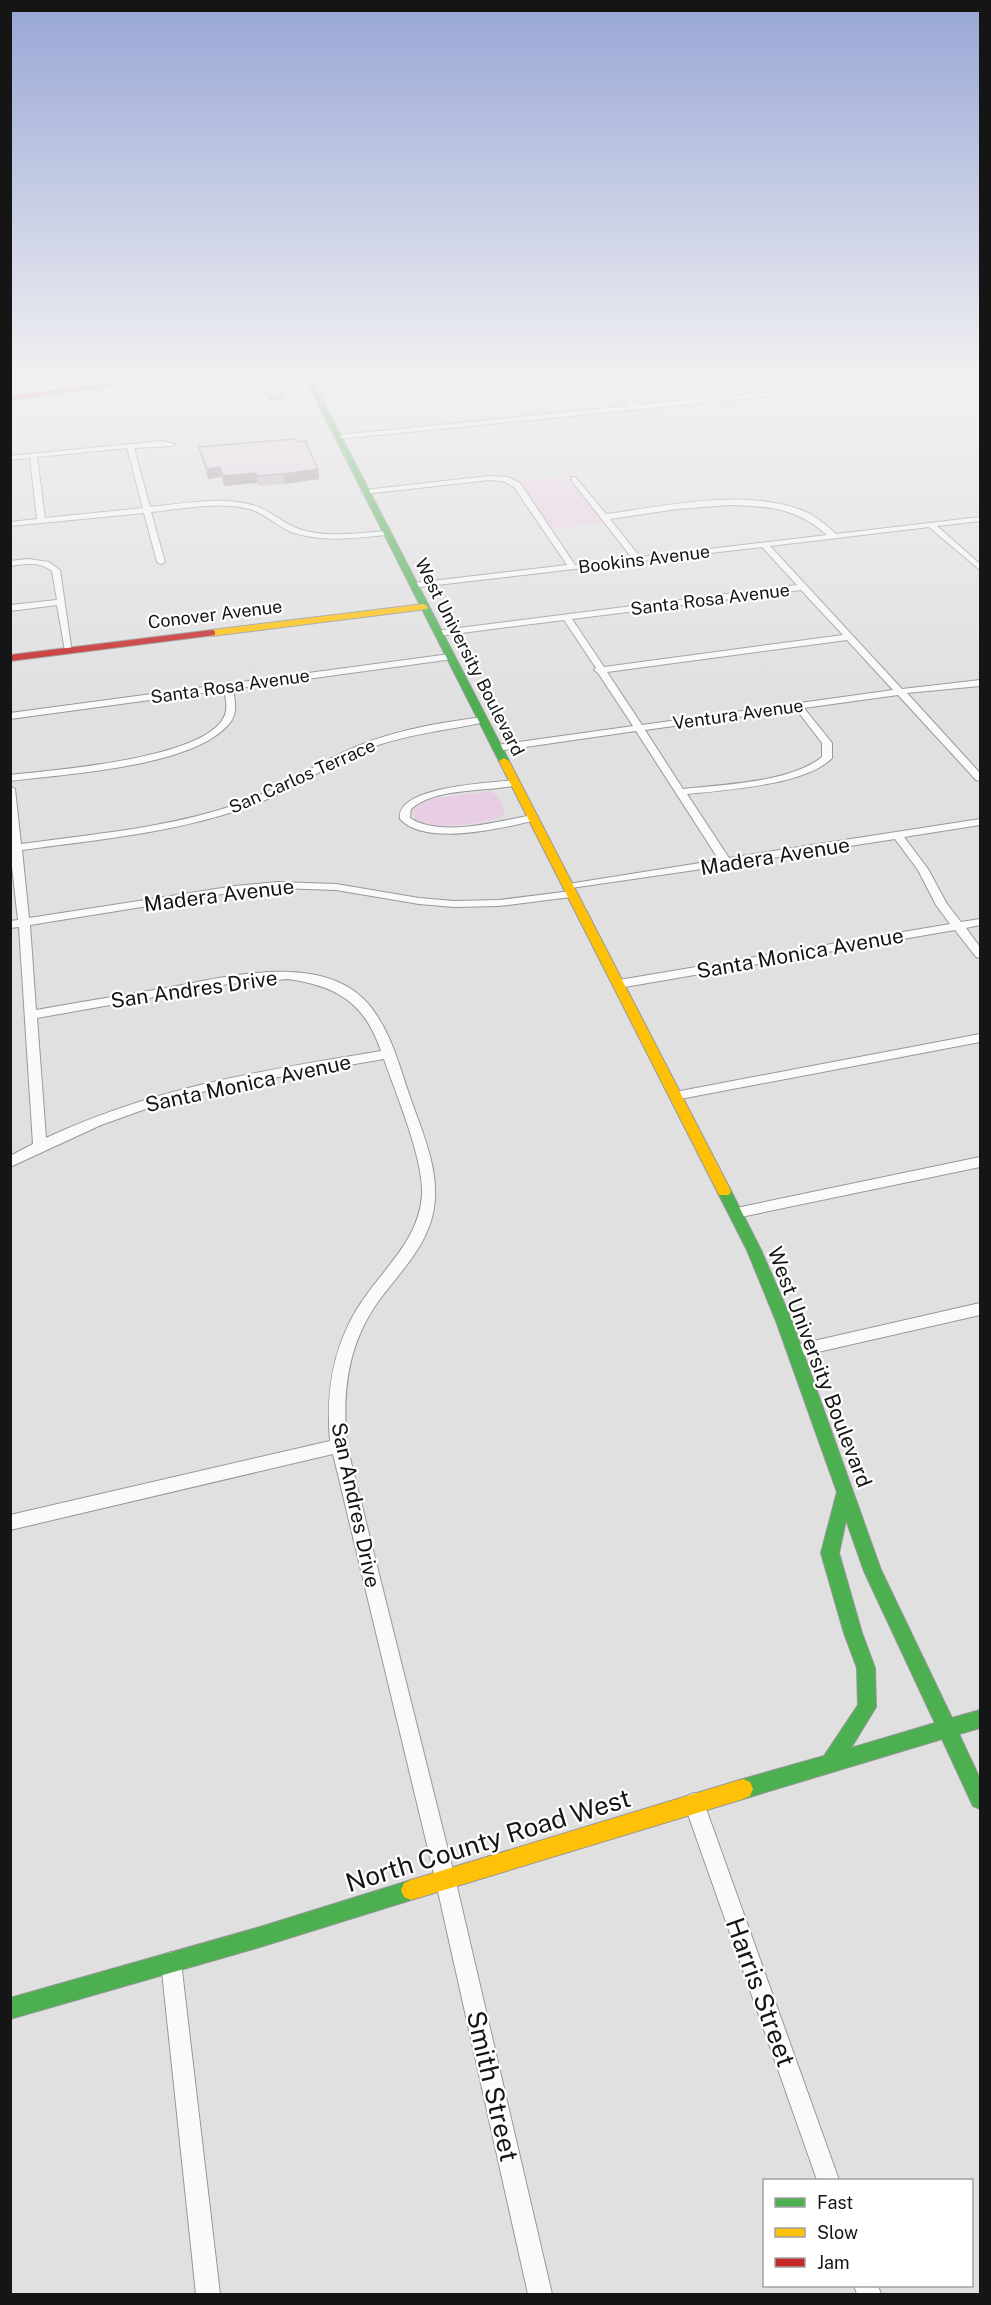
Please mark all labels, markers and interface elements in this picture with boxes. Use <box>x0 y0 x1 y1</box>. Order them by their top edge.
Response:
street label: Bookins Avenue <box>577 540 711 578</box>
street label: West University Boulevard <box>411 555 529 759</box>
street label: Santa Rosa Avenue <box>629 579 791 619</box>
street label: Conover Avenue <box>147 595 283 633</box>
street label: Santa Rosa Avenue <box>149 664 311 708</box>
street label: Ventura Avenue <box>671 694 805 734</box>
street label: San Carlos Terrace <box>226 734 378 818</box>
street label: Madera Avenue <box>698 832 852 880</box>
street label: Madera Avenue <box>142 873 296 917</box>
street label: Santa Monica Avenue <box>694 922 906 984</box>
street label: San Andres Drive <box>109 965 279 1013</box>
street label: Santa Monica Avenue <box>143 1049 353 1117</box>
street label: West University Boulevard <box>763 1243 877 1491</box>
street label: San Andres Drive <box>326 1420 386 1590</box>
street label: North County Road West <box>342 1782 634 1898</box>
street label: Harris Street <box>720 1913 802 2071</box>
street label: Smith Street <box>461 2008 525 2164</box>
legend <box>763 2179 973 2287</box>
text: Fast <box>817 2192 853 2213</box>
text: Slow <box>817 2222 858 2243</box>
text: Jam <box>817 2252 850 2273</box>

